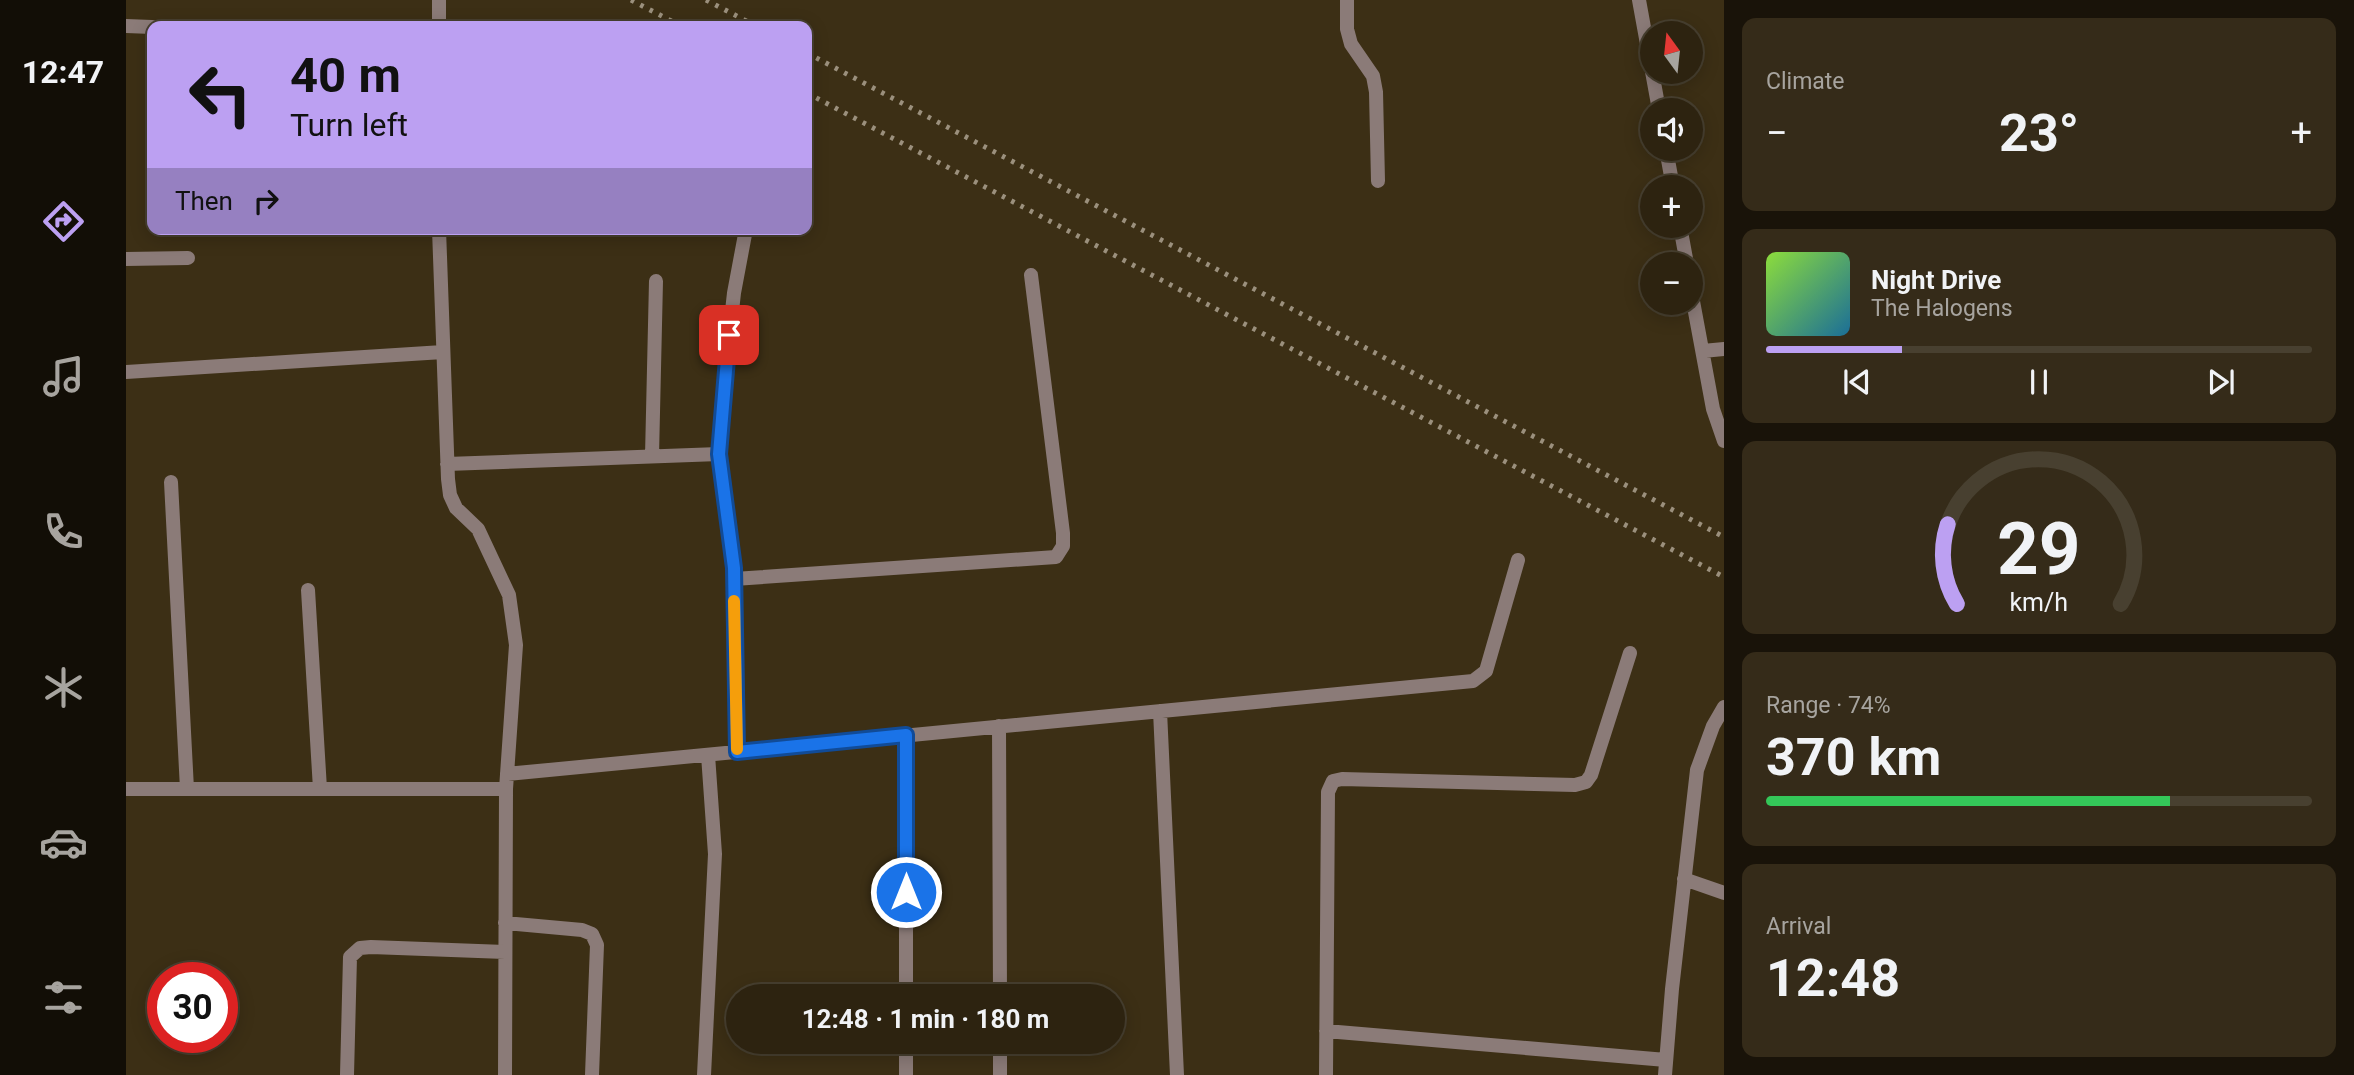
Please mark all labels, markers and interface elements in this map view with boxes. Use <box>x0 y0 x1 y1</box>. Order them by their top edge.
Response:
north arrow <box>1640 21 1703 84</box>
map controls <box>1640 21 1703 315</box>
text: 40 m <box>290 47 401 104</box>
icon: left <box>175 49 266 140</box>
text: 12:47 <box>22 53 104 91</box>
text: Climate <box>1766 68 1845 95</box>
button: sound <box>1640 98 1703 161</box>
text: 23° <box>1999 103 2079 164</box>
text: Turn left <box>290 106 408 144</box>
text: − <box>1766 111 1788 155</box>
text: + <box>2290 111 2312 155</box>
button: + <box>1640 175 1703 238</box>
icon: right <box>247 182 285 220</box>
text: Then <box>175 186 233 216</box>
icon: directions <box>39 197 88 246</box>
button: − <box>1640 252 1703 315</box>
text: Night Drive <box>1871 265 2001 295</box>
text: The Halogens <box>1871 295 2013 322</box>
pin <box>699 305 759 365</box>
icon: arrive <box>710 316 748 354</box>
icon: music <box>39 352 88 401</box>
icon: previous <box>1838 363 1876 401</box>
icon: pause <box>2020 363 2058 401</box>
icon: next <box>2202 363 2240 401</box>
text: 29 <box>1997 506 2081 592</box>
icon: phone <box>39 507 88 556</box>
text: km/h <box>2010 587 2068 616</box>
icon: climate <box>39 663 88 712</box>
text: Range · 74% <box>1766 692 1891 719</box>
text: 370 km <box>1766 727 1941 788</box>
icon: car <box>39 818 88 867</box>
position arrow <box>869 855 943 929</box>
text: Arrival <box>1766 913 1831 940</box>
text: 12:48 <box>1766 948 1900 1009</box>
speed limit sign: 30 <box>147 962 238 1053</box>
icon: filters <box>39 973 88 1022</box>
text: 12:48 · 1 min · 180 m <box>802 1004 1049 1034</box>

